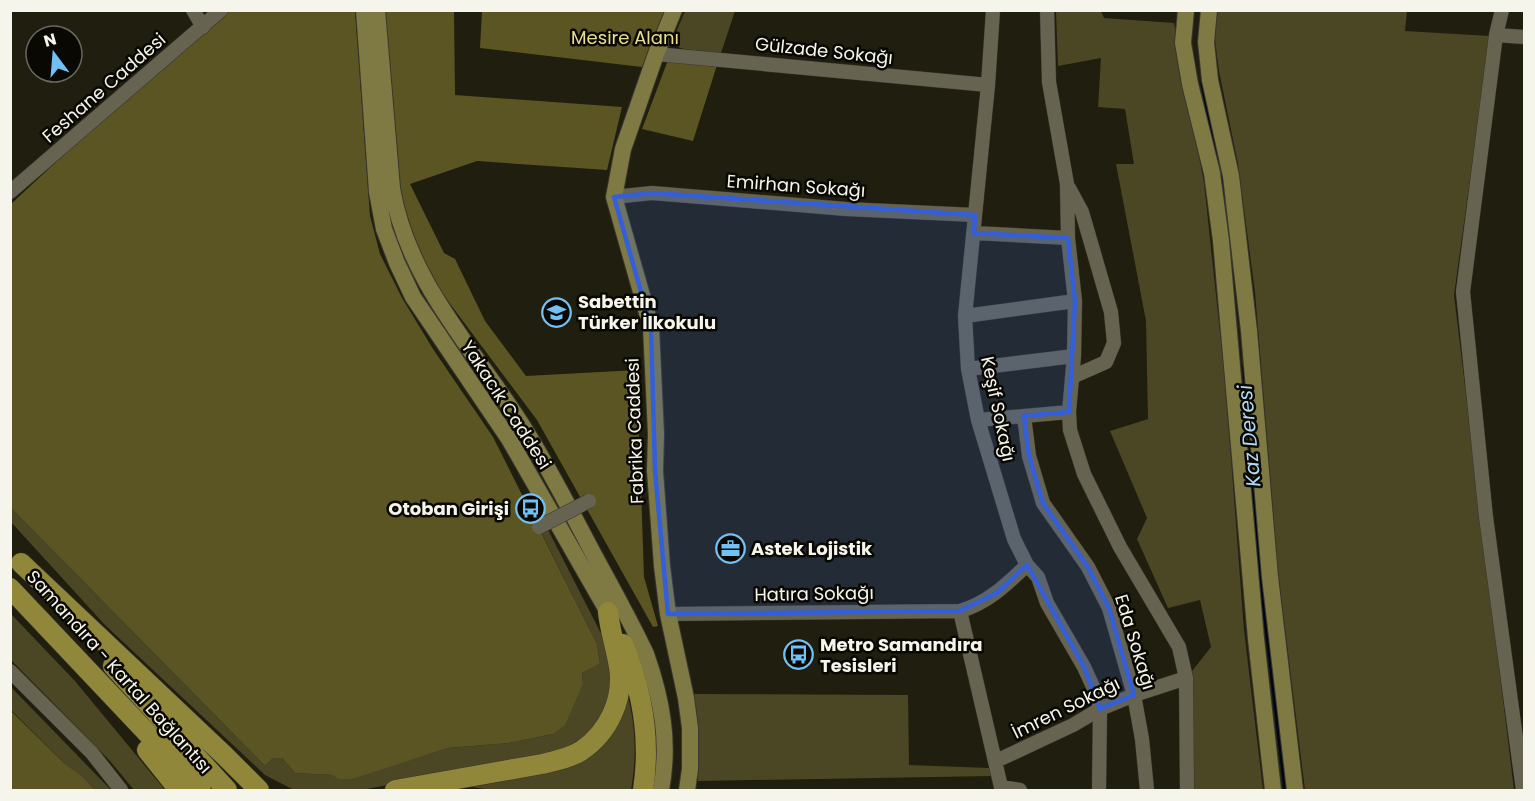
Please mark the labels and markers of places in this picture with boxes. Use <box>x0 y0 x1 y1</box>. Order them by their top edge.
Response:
place label: Sabettin Türker İlkokulu <box>578 289 716 335</box>
school or university icon: Sabettin Türker İlkokulu <box>541 296 573 328</box>
bus stop icon: Otoban Girişi <box>514 493 546 525</box>
place label: Otoban Girişi <box>388 496 509 521</box>
office icon: Astek Lojistik <box>714 533 746 565</box>
place label: Astek Lojistik <box>751 536 873 561</box>
place label: Metro Samandıra Tesisleri <box>820 632 983 678</box>
bus stop icon: Metro Samandıra Tesisleri <box>783 639 815 671</box>

